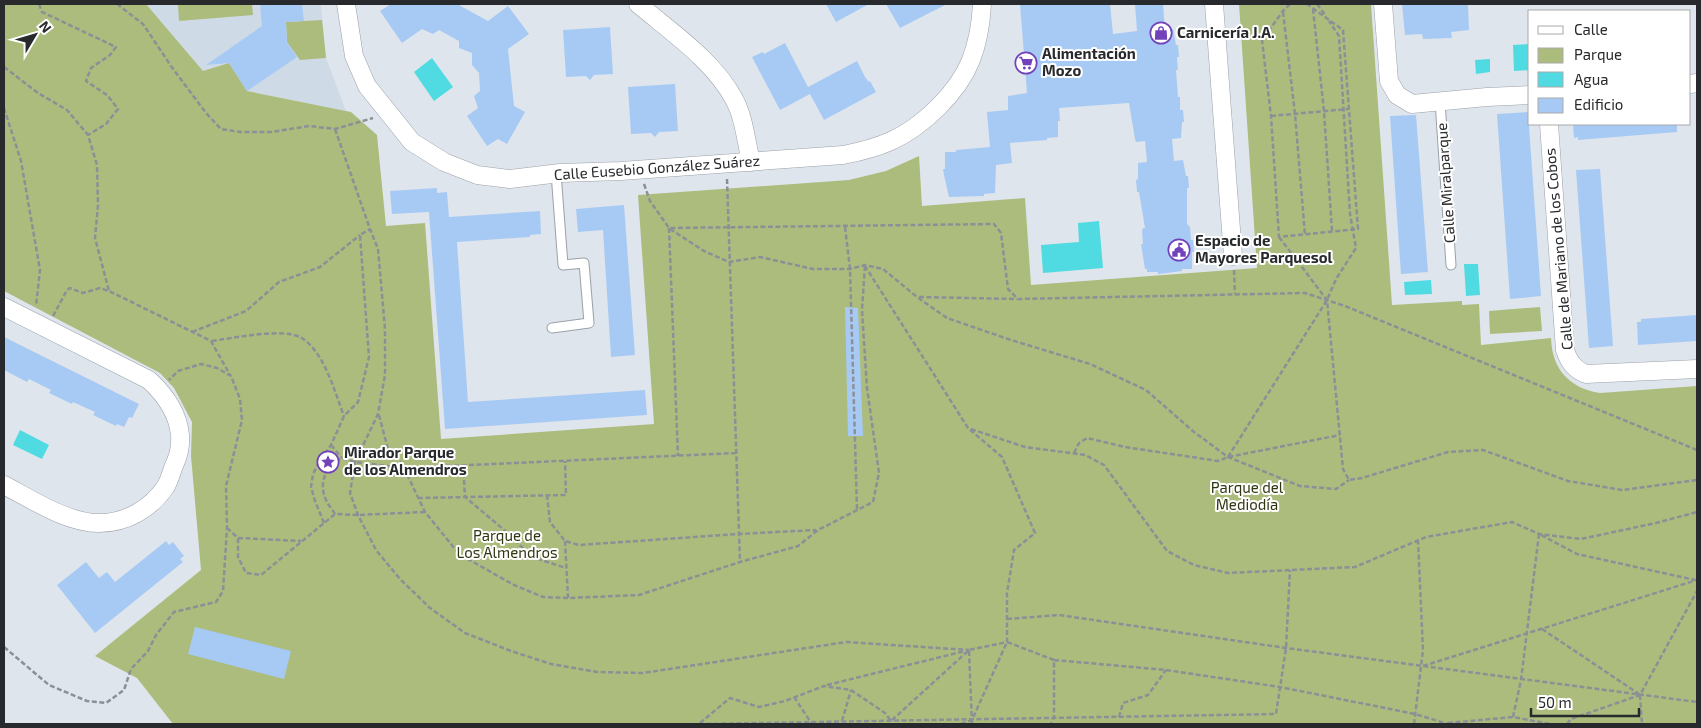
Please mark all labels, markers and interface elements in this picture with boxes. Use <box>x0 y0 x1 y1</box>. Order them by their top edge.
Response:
north arrow <box>10 10 60 60</box>
legend <box>1528 10 1691 125</box>
text: N <box>36 17 55 36</box>
text: Calle <box>1574 20 1608 38</box>
shop icon: Carnicería J.A. <box>1149 21 1173 45</box>
place label: Carnicería J.A. <box>1177 23 1275 41</box>
place label: Alimentación Mozo <box>1042 44 1136 79</box>
text: Parque <box>1574 45 1622 63</box>
supermarket icon: Alimentación Mozo <box>1014 51 1038 75</box>
text: Agua <box>1574 70 1609 88</box>
text: Edificio <box>1574 95 1623 113</box>
street label: Calle Miralparque <box>1432 122 1458 244</box>
street label: Calle de Mariano de los Cobos <box>1540 147 1576 351</box>
street label: Calle Eusebio González Suárez <box>553 151 761 183</box>
place label: Espacio de Mayores Parquesol <box>1195 231 1332 267</box>
public building icon: Espacio de Mayores Parquesol <box>1167 238 1191 262</box>
place label: Mirador Parque de los Almendros <box>344 443 467 478</box>
place icon: Mirador Parque de los Almendros <box>316 450 340 474</box>
park label: Parque del Mediodía <box>1211 478 1284 513</box>
park label: Parque de Los Almendros <box>456 526 558 561</box>
scale bar <box>1531 686 1638 718</box>
text: 50 m <box>1538 693 1572 711</box>

